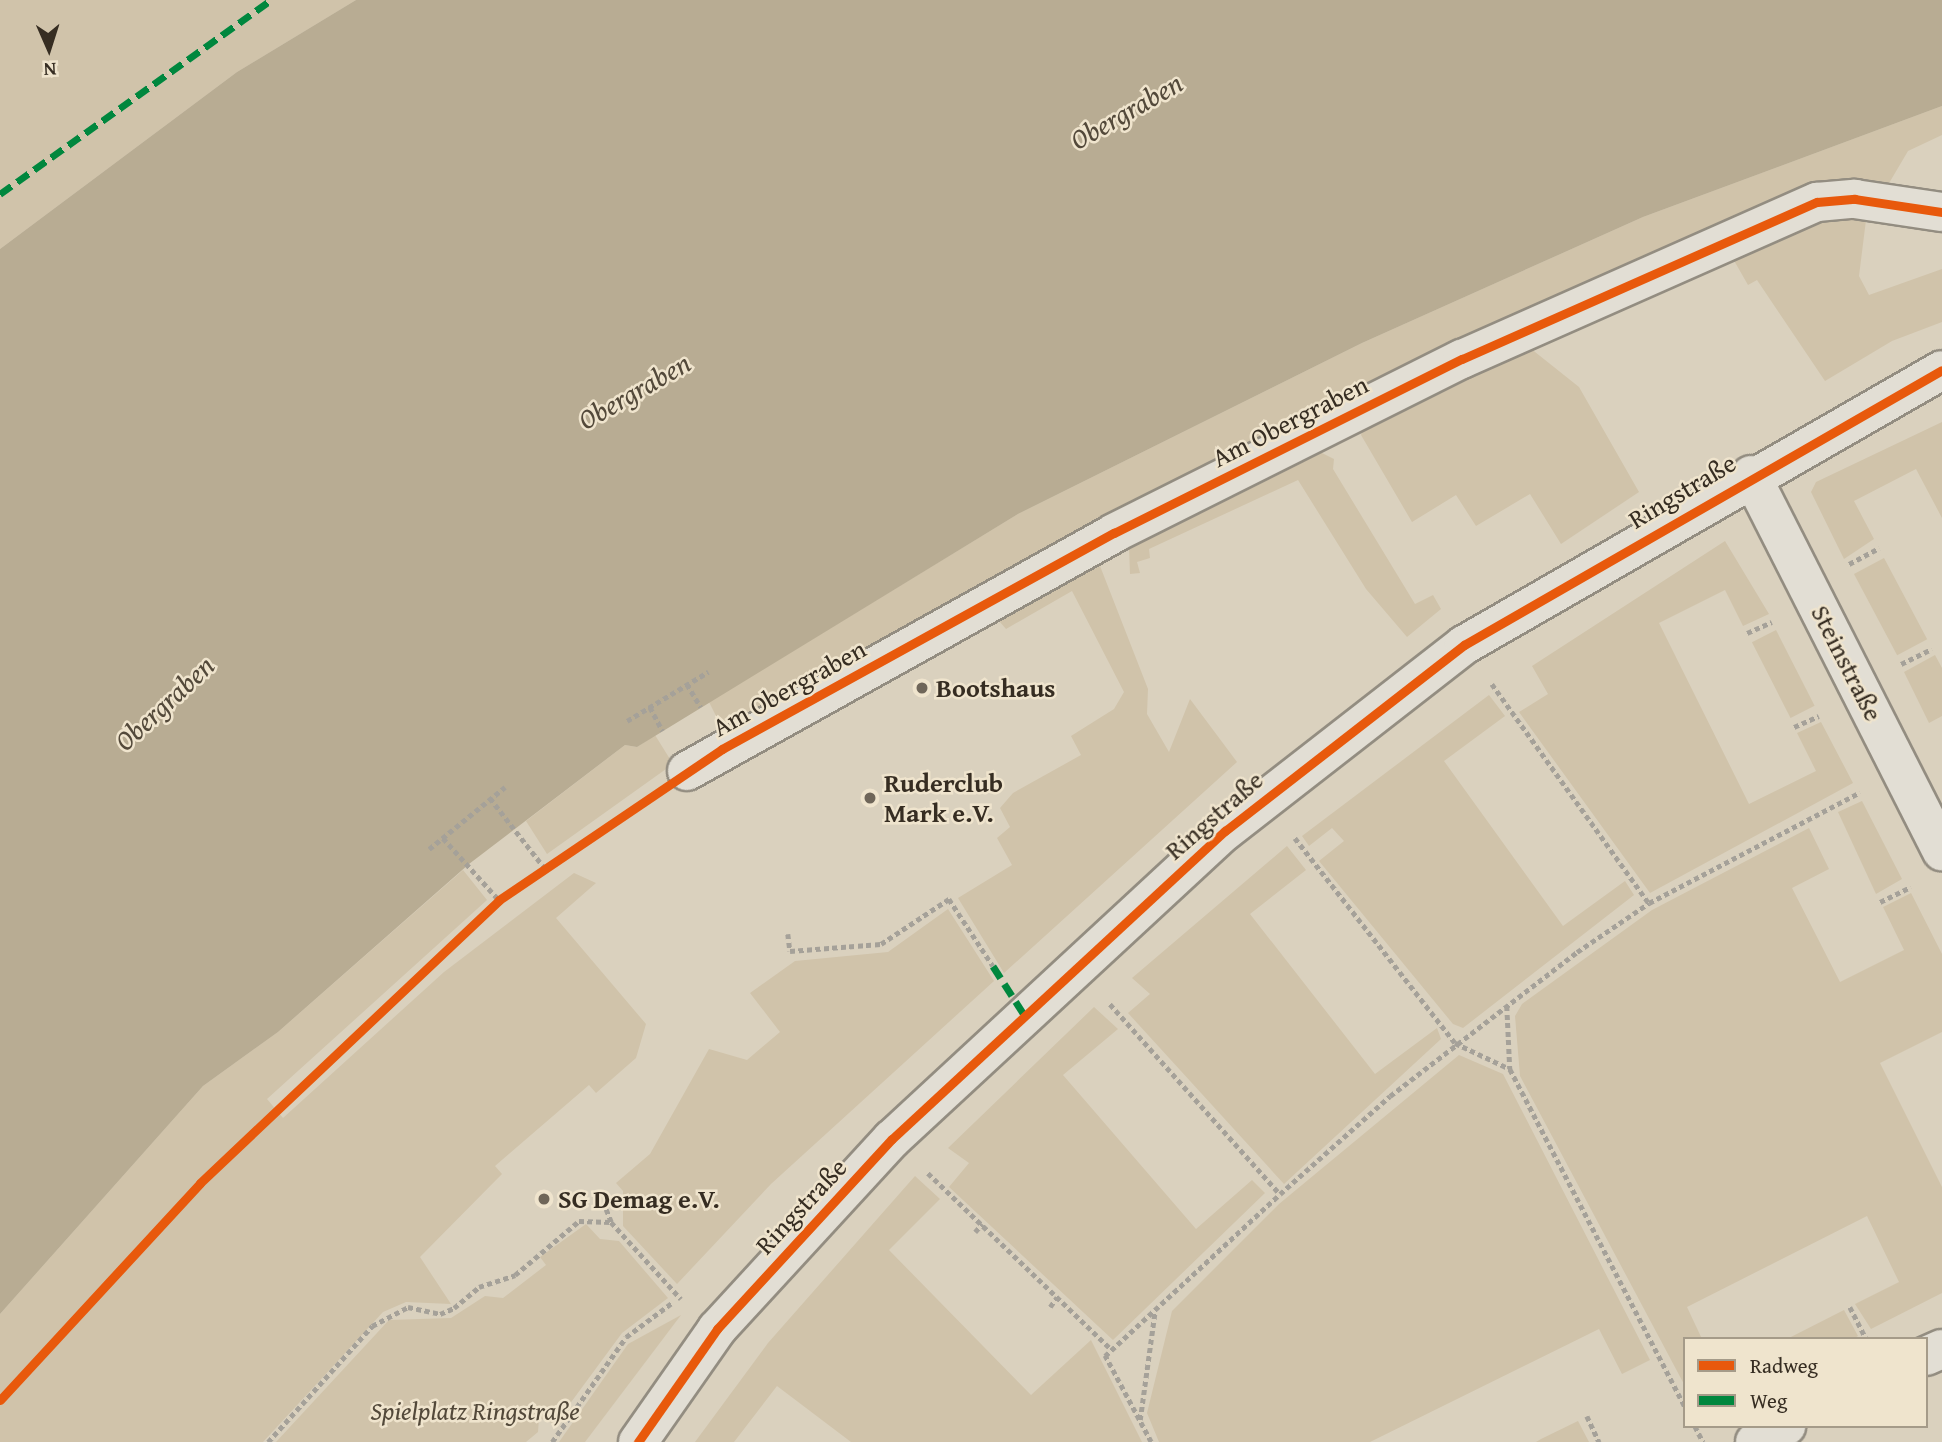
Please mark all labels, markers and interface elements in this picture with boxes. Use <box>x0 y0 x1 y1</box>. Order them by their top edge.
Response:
north arrow <box>14 14 84 84</box>
text: N <box>43 56 57 84</box>
water label: Obergraben <box>1064 65 1188 157</box>
water label: Obergraben <box>572 345 696 437</box>
street label: Am Obergraben <box>1207 368 1373 474</box>
street label: Ringstraße <box>1623 447 1741 535</box>
street label: Steinstraße <box>1805 600 1889 726</box>
street label: Am Obergraben <box>707 633 871 743</box>
water label: Obergraben <box>107 648 221 758</box>
place label: Bootshaus <box>936 672 1056 704</box>
marker: Bootshaus <box>914 680 930 696</box>
street label: Ringstraße <box>1159 764 1269 866</box>
place label: Ruderclub Mark e.V. <box>884 767 1003 828</box>
marker: Ruderclub Mark e.V. <box>862 790 878 806</box>
street label: Ringstraße <box>749 1152 853 1260</box>
place label: SG Demag e.V. <box>558 1183 719 1215</box>
marker: SG Demag e.V. <box>536 1191 552 1207</box>
legend <box>1683 1337 1928 1428</box>
text: Radweg <box>1750 1350 1818 1381</box>
text: Weg <box>1750 1385 1787 1416</box>
park label: Spielplatz Ringstraße <box>370 1395 580 1427</box>

